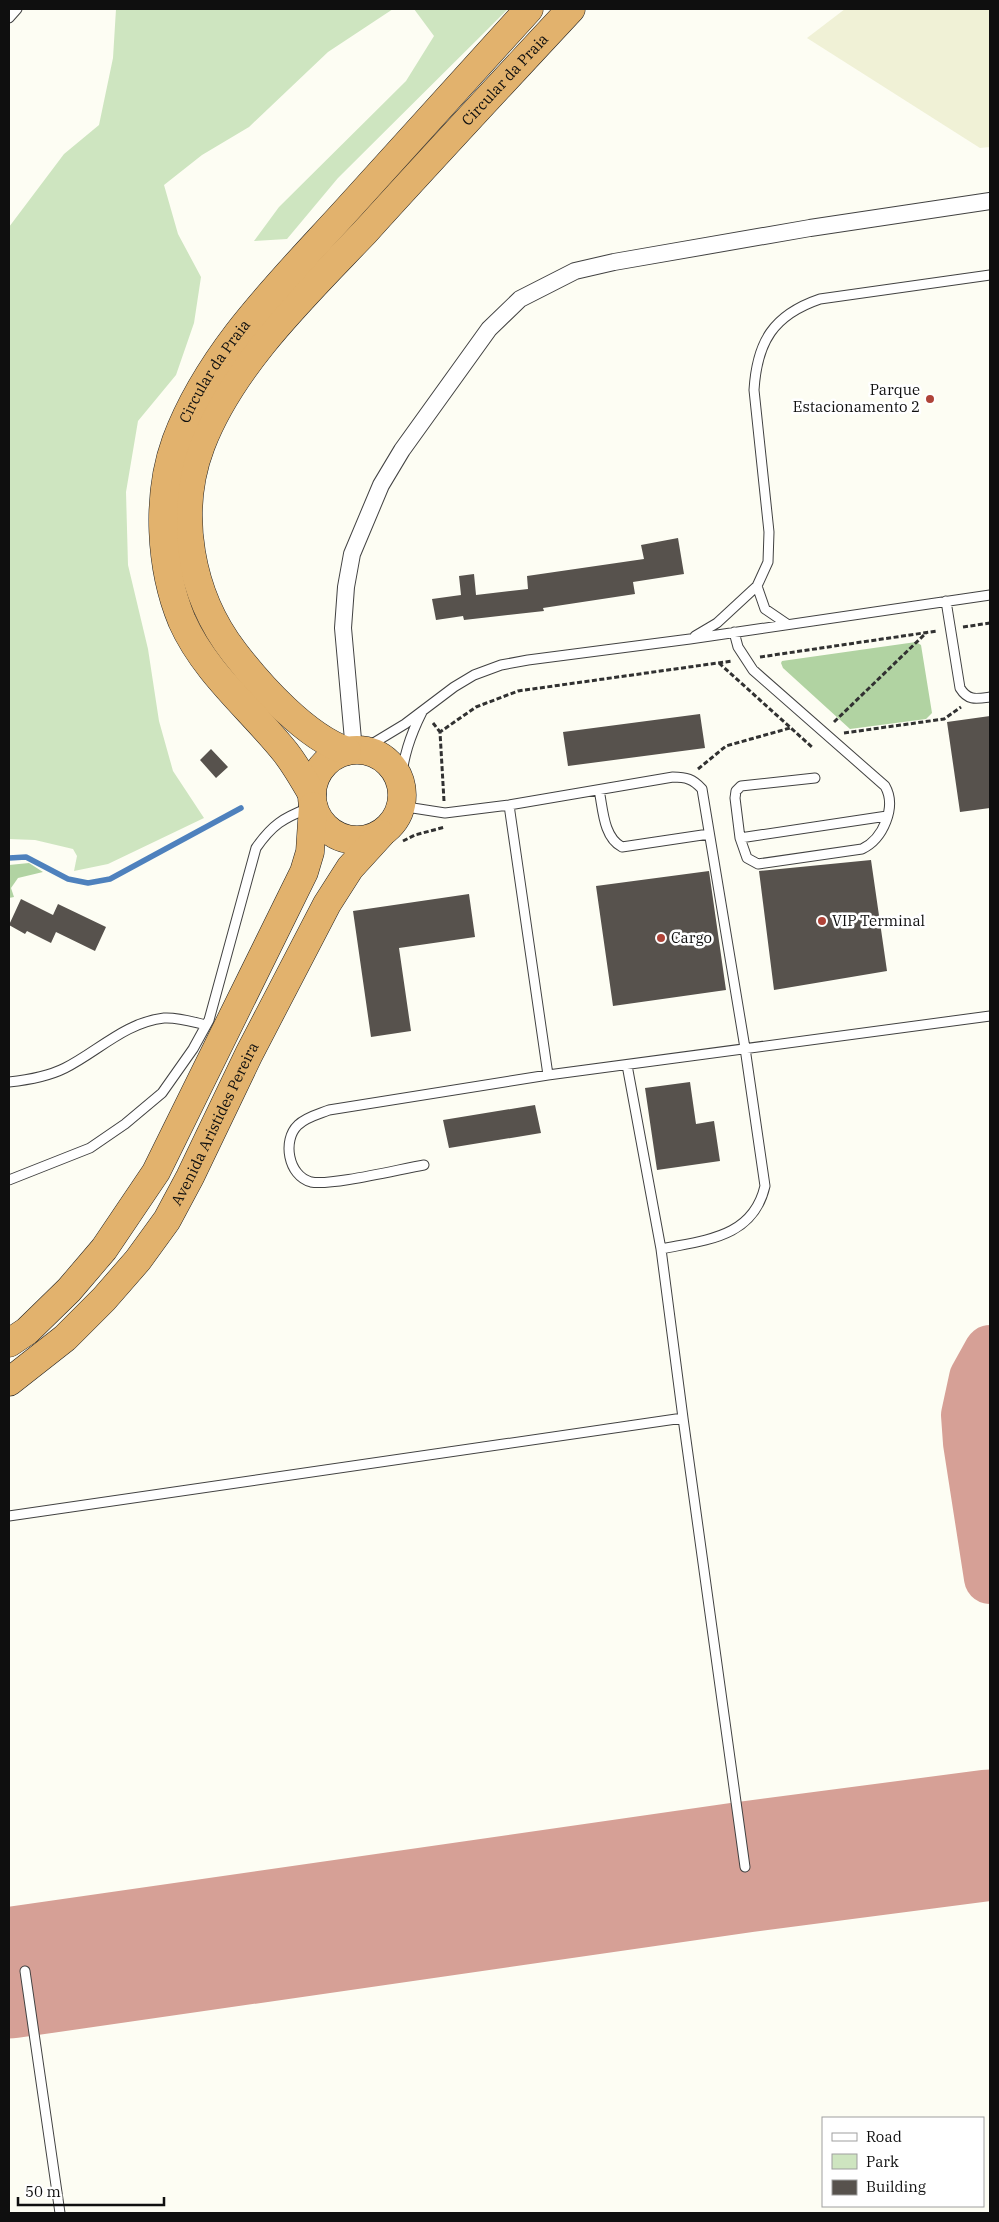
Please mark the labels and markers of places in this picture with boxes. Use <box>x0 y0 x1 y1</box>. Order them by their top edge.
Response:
place label: Parque Estacionamento 2 <box>793 380 920 416</box>
marker: Parque Estacionamento 2 <box>924 393 936 405</box>
place label: VIP Terminal <box>832 911 925 930</box>
marker: VIP Terminal <box>816 915 828 927</box>
place label: Cargo <box>671 928 712 947</box>
marker: Cargo <box>655 932 667 944</box>

